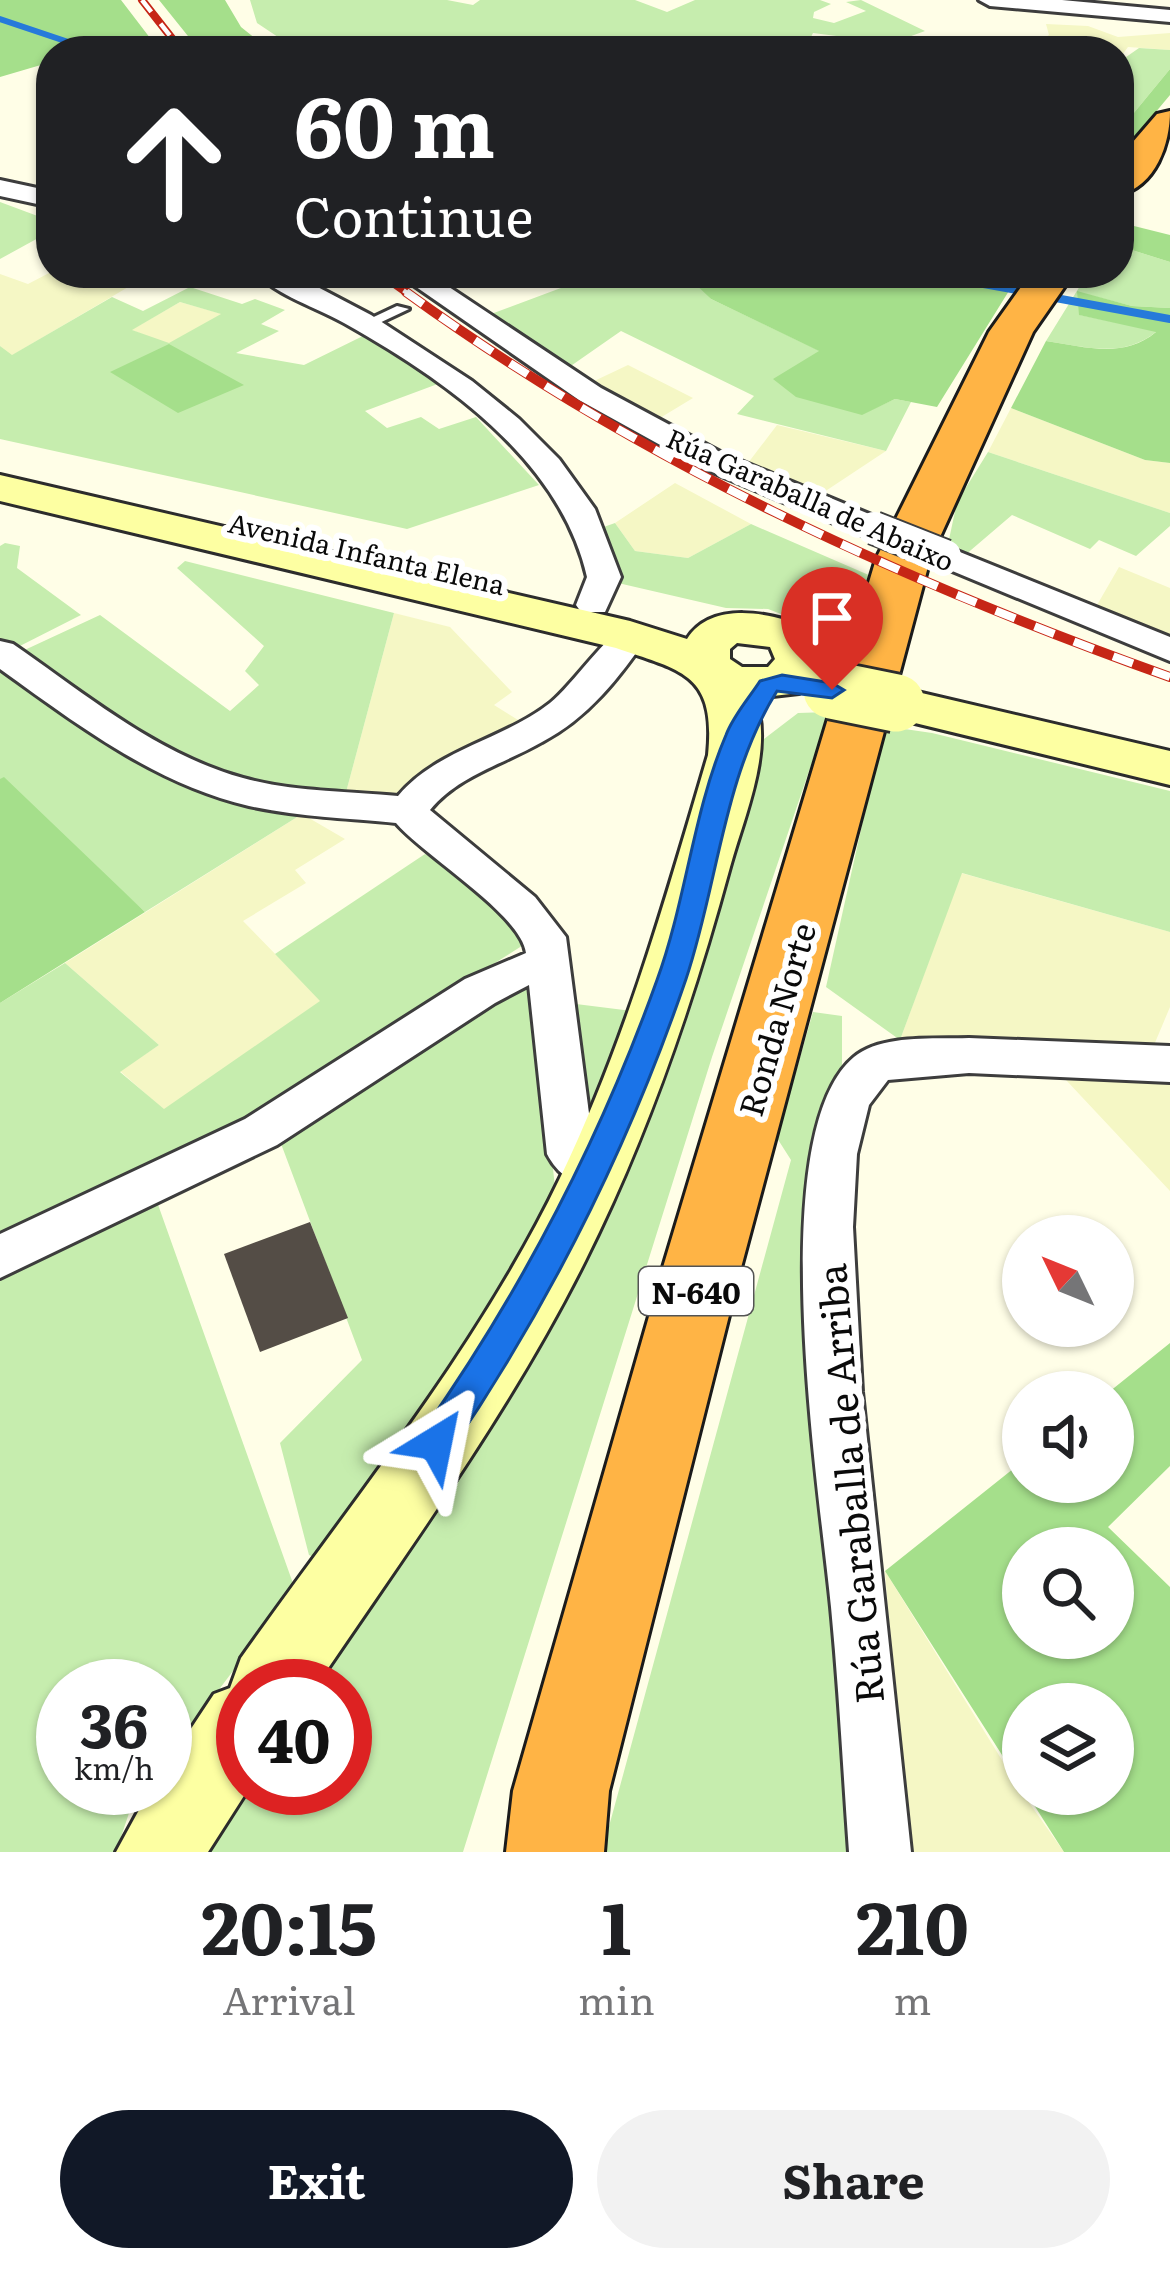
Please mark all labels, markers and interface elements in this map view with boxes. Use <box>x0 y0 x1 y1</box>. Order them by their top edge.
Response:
text: 60 m <box>294 59 495 184</box>
icon: ahead <box>96 84 252 240</box>
text: Continue <box>294 173 533 254</box>
street label: Rúa Garaballa de Abaixo <box>661 416 961 580</box>
street label: Avenida Infanta Elena <box>225 501 510 603</box>
pin <box>781 567 883 690</box>
icon: arrive <box>799 585 865 651</box>
street label: Ronda Norte <box>724 917 826 1121</box>
north arrow <box>1002 1215 1134 1347</box>
map controls <box>1002 1215 1134 1815</box>
street label: Rúa Garaballa de Arriba <box>800 1262 896 1706</box>
road number: N-640 <box>639 1267 753 1315</box>
button: sound <box>1002 1371 1134 1503</box>
position arrow <box>373 1380 499 1506</box>
button: search <box>1002 1527 1134 1659</box>
speed limit sign: 40 <box>216 1659 372 1815</box>
text: 36 <box>80 1677 148 1766</box>
button: layers <box>1002 1683 1134 1815</box>
text: km/h <box>74 1745 154 1789</box>
text: 20:15 <box>201 1870 377 1977</box>
text: 1 <box>602 1870 631 1977</box>
text: 210 <box>856 1870 969 1977</box>
text: Arrival <box>222 1969 356 2027</box>
text: min <box>578 1969 655 2027</box>
text: m <box>893 1969 931 2027</box>
button: Exit <box>60 2110 573 2248</box>
button: Share <box>597 2110 1110 2248</box>

